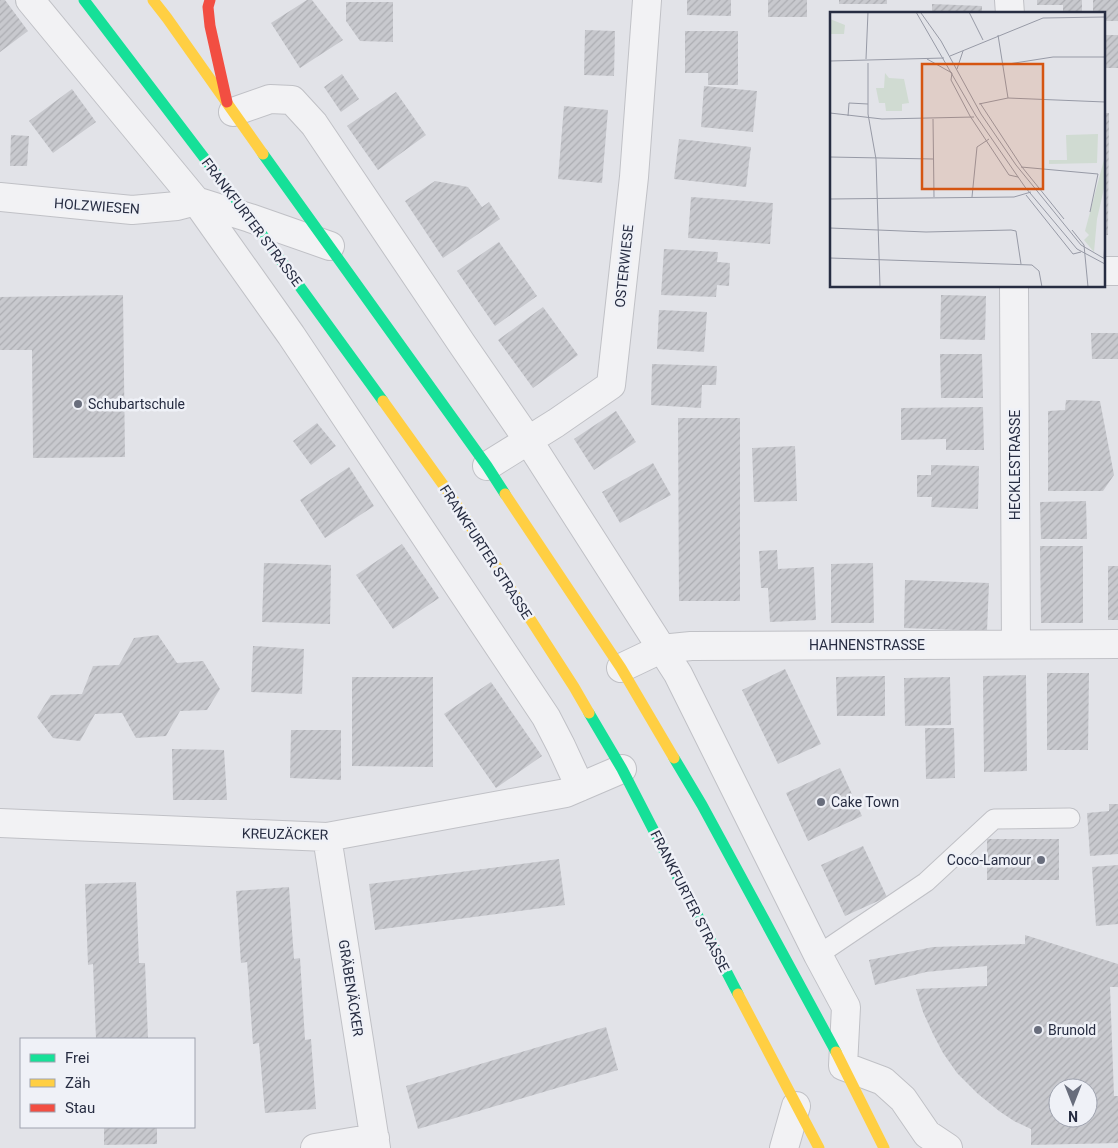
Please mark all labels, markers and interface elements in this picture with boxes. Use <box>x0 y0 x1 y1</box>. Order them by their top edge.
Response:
inset map <box>830 12 1106 288</box>
street label: FRANKFURTER STRASSE <box>198 155 306 289</box>
street label: HOLZWIESEN <box>54 195 140 217</box>
street label: OSTERWIESE <box>612 224 636 308</box>
place label: Schubartschule <box>88 396 185 412</box>
marker: Schubartschule <box>72 398 84 410</box>
street label: HECKLESTRASSE <box>1007 410 1023 520</box>
street label: FRANKFURTER STRASSE <box>437 482 535 622</box>
street label: HAHNENSTRASSE <box>809 637 925 653</box>
place label: Cake Town <box>831 794 899 810</box>
marker: Cake Town <box>815 796 827 808</box>
street label: KREUZÄCKER <box>242 825 329 843</box>
street label: FRANKFURTER STRASSE <box>647 828 733 974</box>
place label: Coco-Lamour <box>947 852 1031 868</box>
marker: Coco-Lamour <box>1035 854 1047 866</box>
street label: GRÄBENÄCKER <box>335 939 367 1038</box>
place label: Brunold <box>1048 1022 1096 1038</box>
marker: Brunold <box>1032 1024 1044 1036</box>
legend <box>20 1038 195 1128</box>
text: Frei <box>65 1049 90 1067</box>
text: Zäh <box>65 1074 90 1092</box>
north arrow <box>1048 1078 1098 1128</box>
text: Stau <box>65 1099 95 1117</box>
text: N <box>1068 1108 1078 1124</box>

